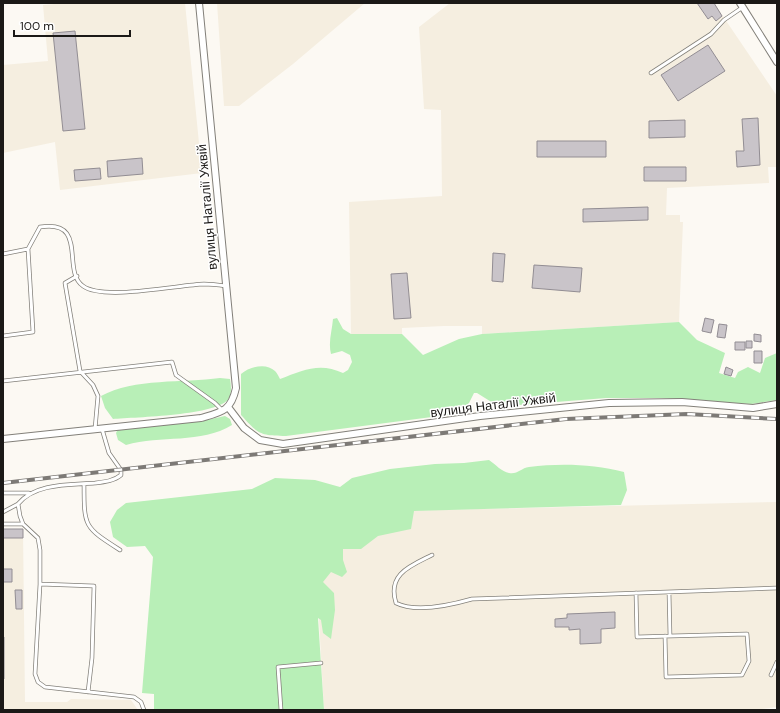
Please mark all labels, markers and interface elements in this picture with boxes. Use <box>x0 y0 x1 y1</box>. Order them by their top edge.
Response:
scale bar <box>14 12 130 38</box>
text: 100 m <box>20 18 54 34</box>
street label: вулиця Наталії Ужвій <box>193 143 221 271</box>
street label: вулиця Наталії Ужвій <box>429 389 557 421</box>

